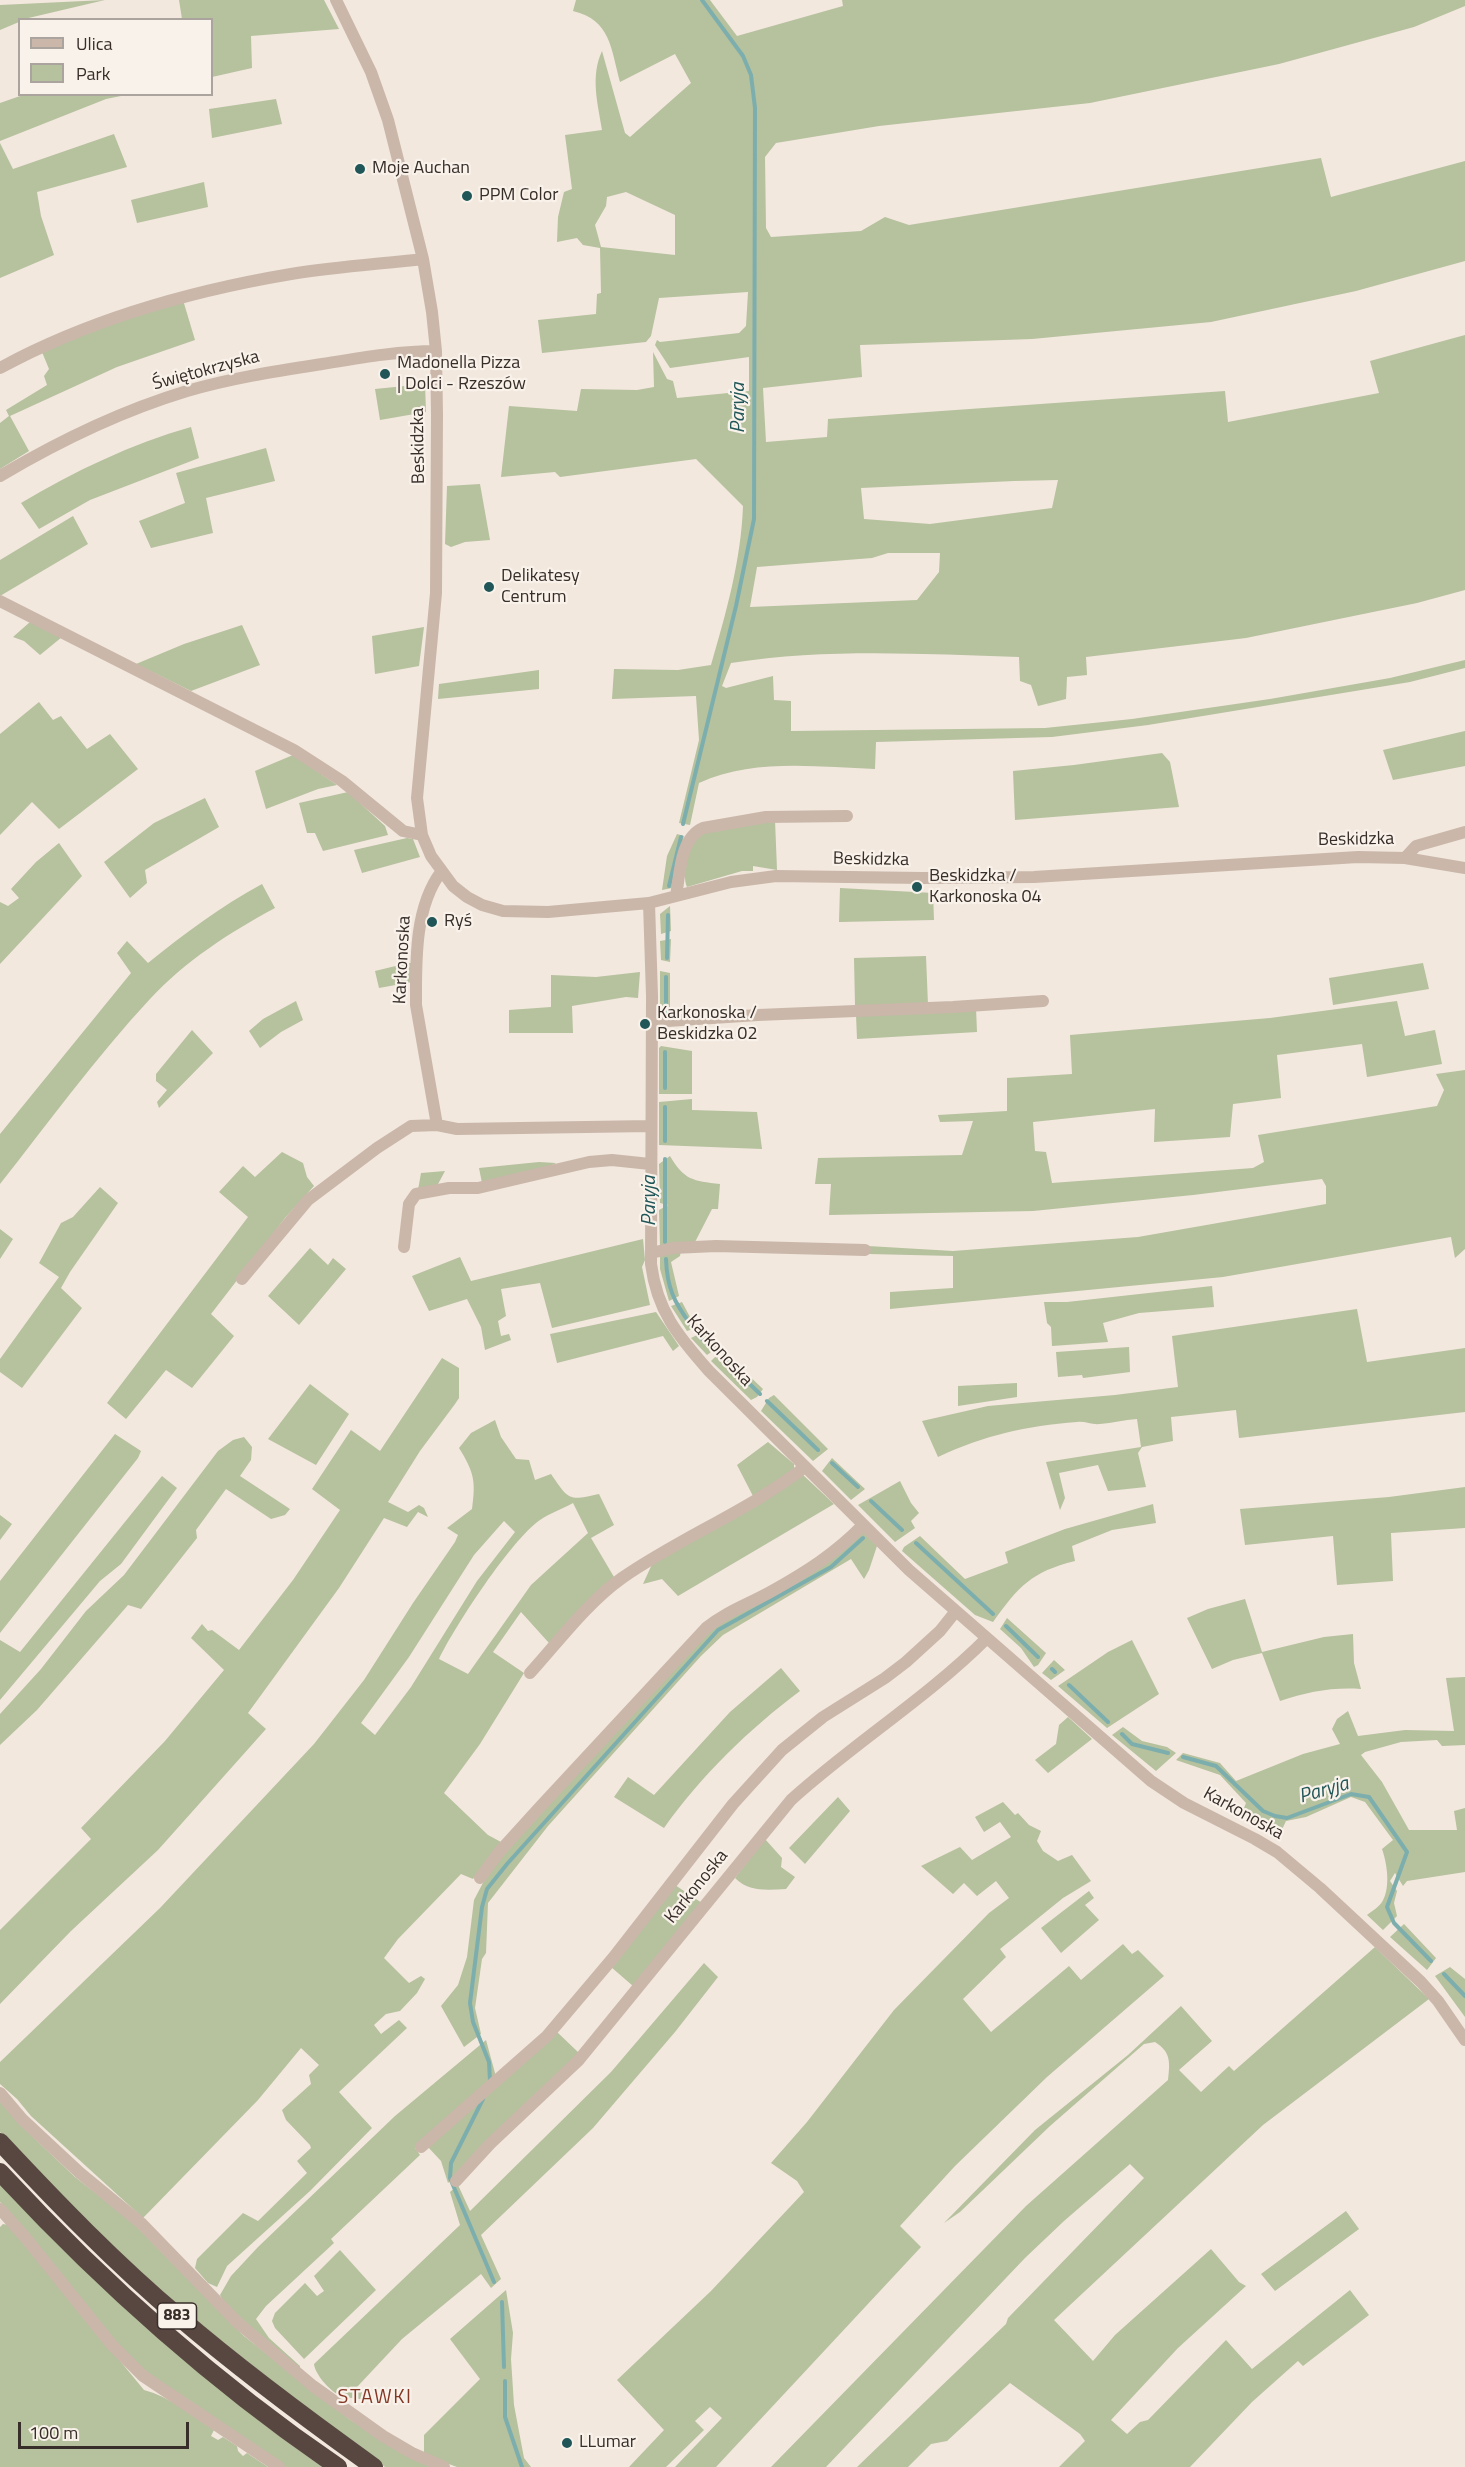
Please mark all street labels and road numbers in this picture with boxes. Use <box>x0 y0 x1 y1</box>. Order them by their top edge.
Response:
street label: Świętokrzyska <box>150 346 262 396</box>
street label: Beskidzka <box>408 408 430 484</box>
street label: Beskidzka <box>1318 829 1394 851</box>
street label: Beskidzka <box>833 849 909 871</box>
street label: Karkonoska <box>390 915 416 1005</box>
street label: Karkonoska <box>681 1311 757 1391</box>
street label: Karkonoska <box>1199 1783 1287 1845</box>
street label: Karkonoska <box>661 1846 733 1928</box>
road number: 883 <box>158 2303 196 2329</box>

